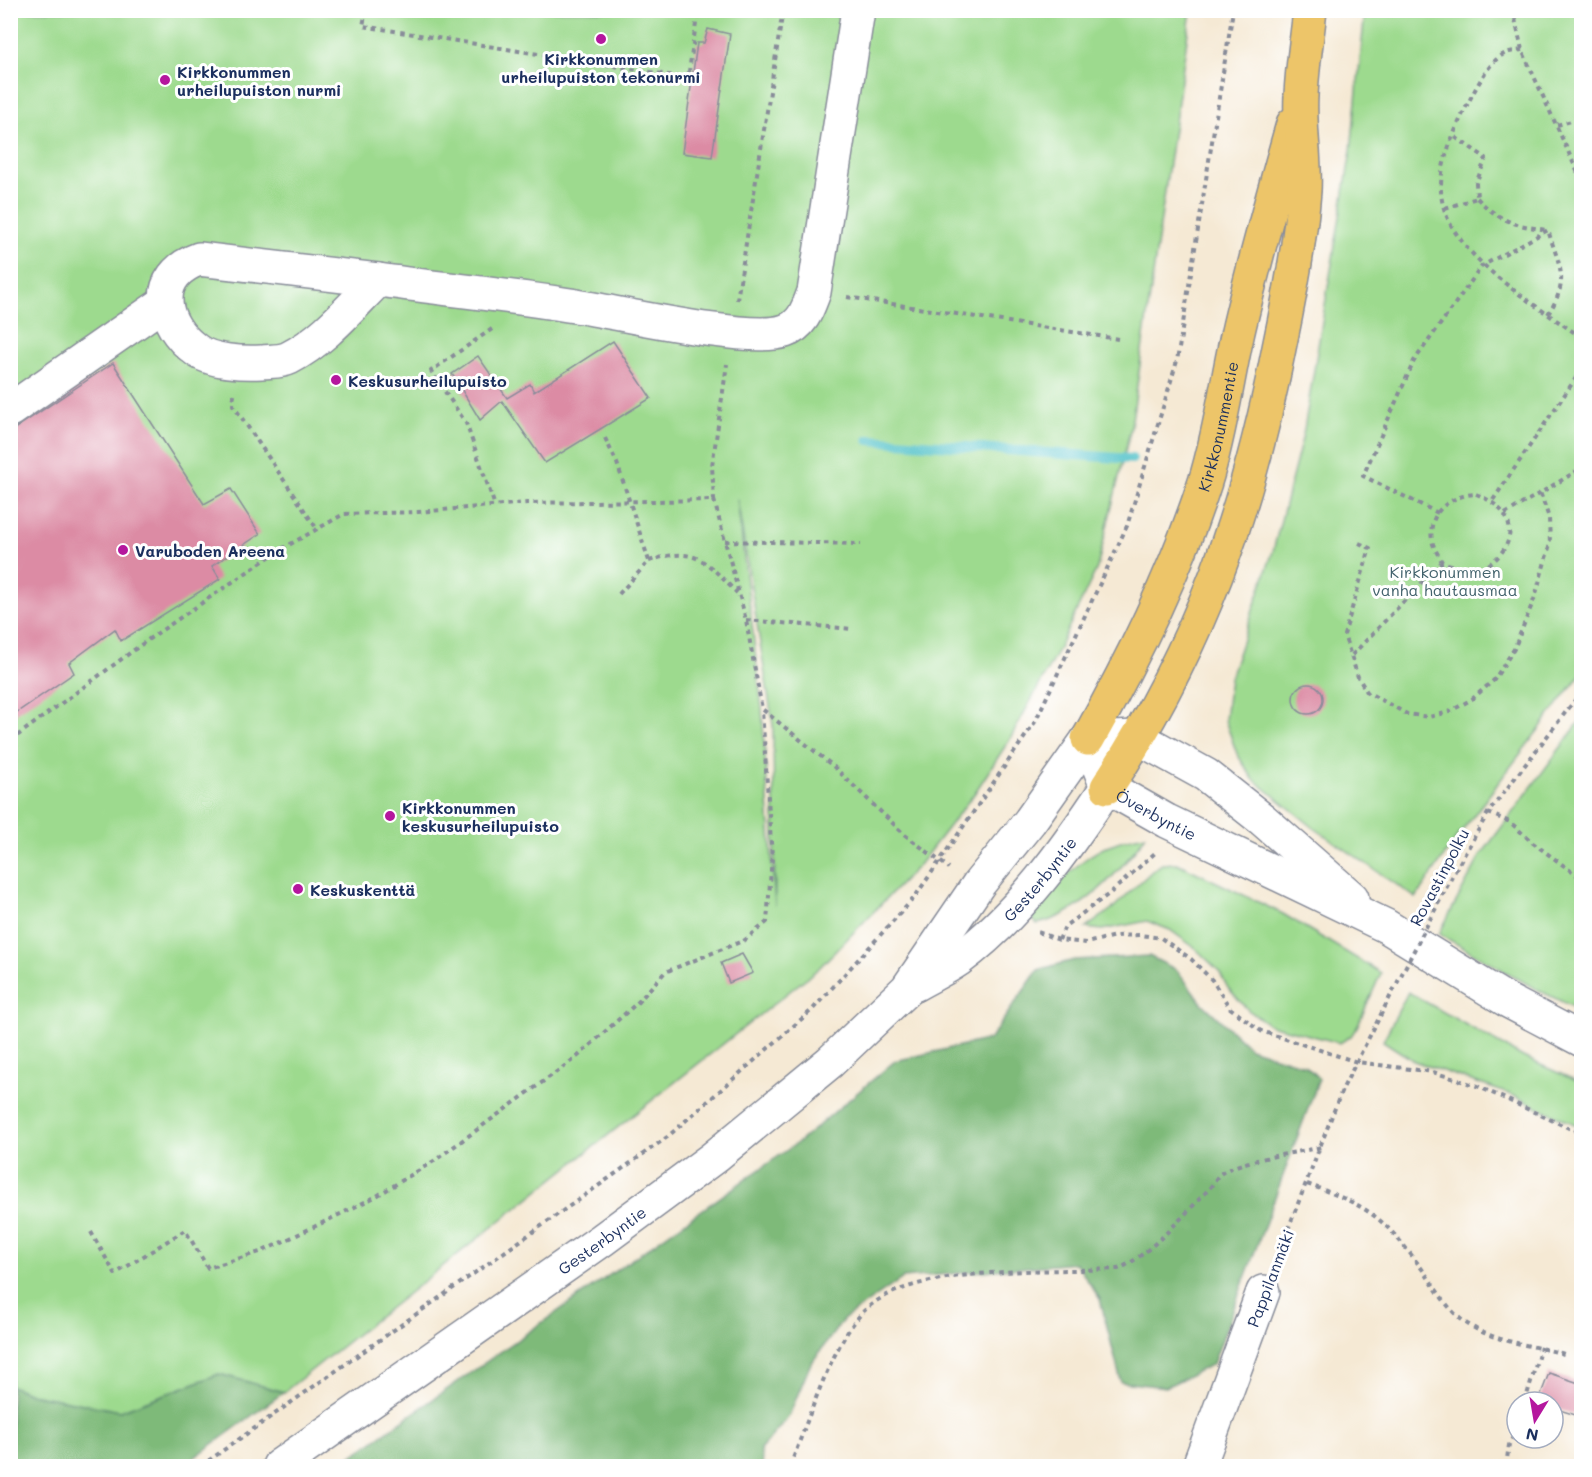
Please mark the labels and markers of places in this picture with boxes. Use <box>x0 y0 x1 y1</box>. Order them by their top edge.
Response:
marker: Kirkkonummen urheilupuiston tekonurmi <box>594 32 608 46</box>
place label: Kirkkonummen urheilupuiston tekonurmi <box>501 48 701 87</box>
place label: Kirkkonummen urheilupuiston nurmi <box>177 61 342 100</box>
marker: Kirkkonummen urheilupuiston nurmi <box>158 73 172 87</box>
place label: Keskusurheilupuisto <box>348 370 507 391</box>
marker: Keskusurheilupuisto <box>329 373 343 387</box>
place label: Varuboden Areena <box>135 540 285 561</box>
marker: Varuboden Areena <box>116 543 130 557</box>
place label: Kirkkonummen keskusurheilupuisto <box>402 797 559 836</box>
marker: Kirkkonummen keskusurheilupuisto <box>383 809 397 823</box>
place label: Keskuskenttä <box>310 879 416 900</box>
marker: Keskuskenttä <box>291 882 305 896</box>

